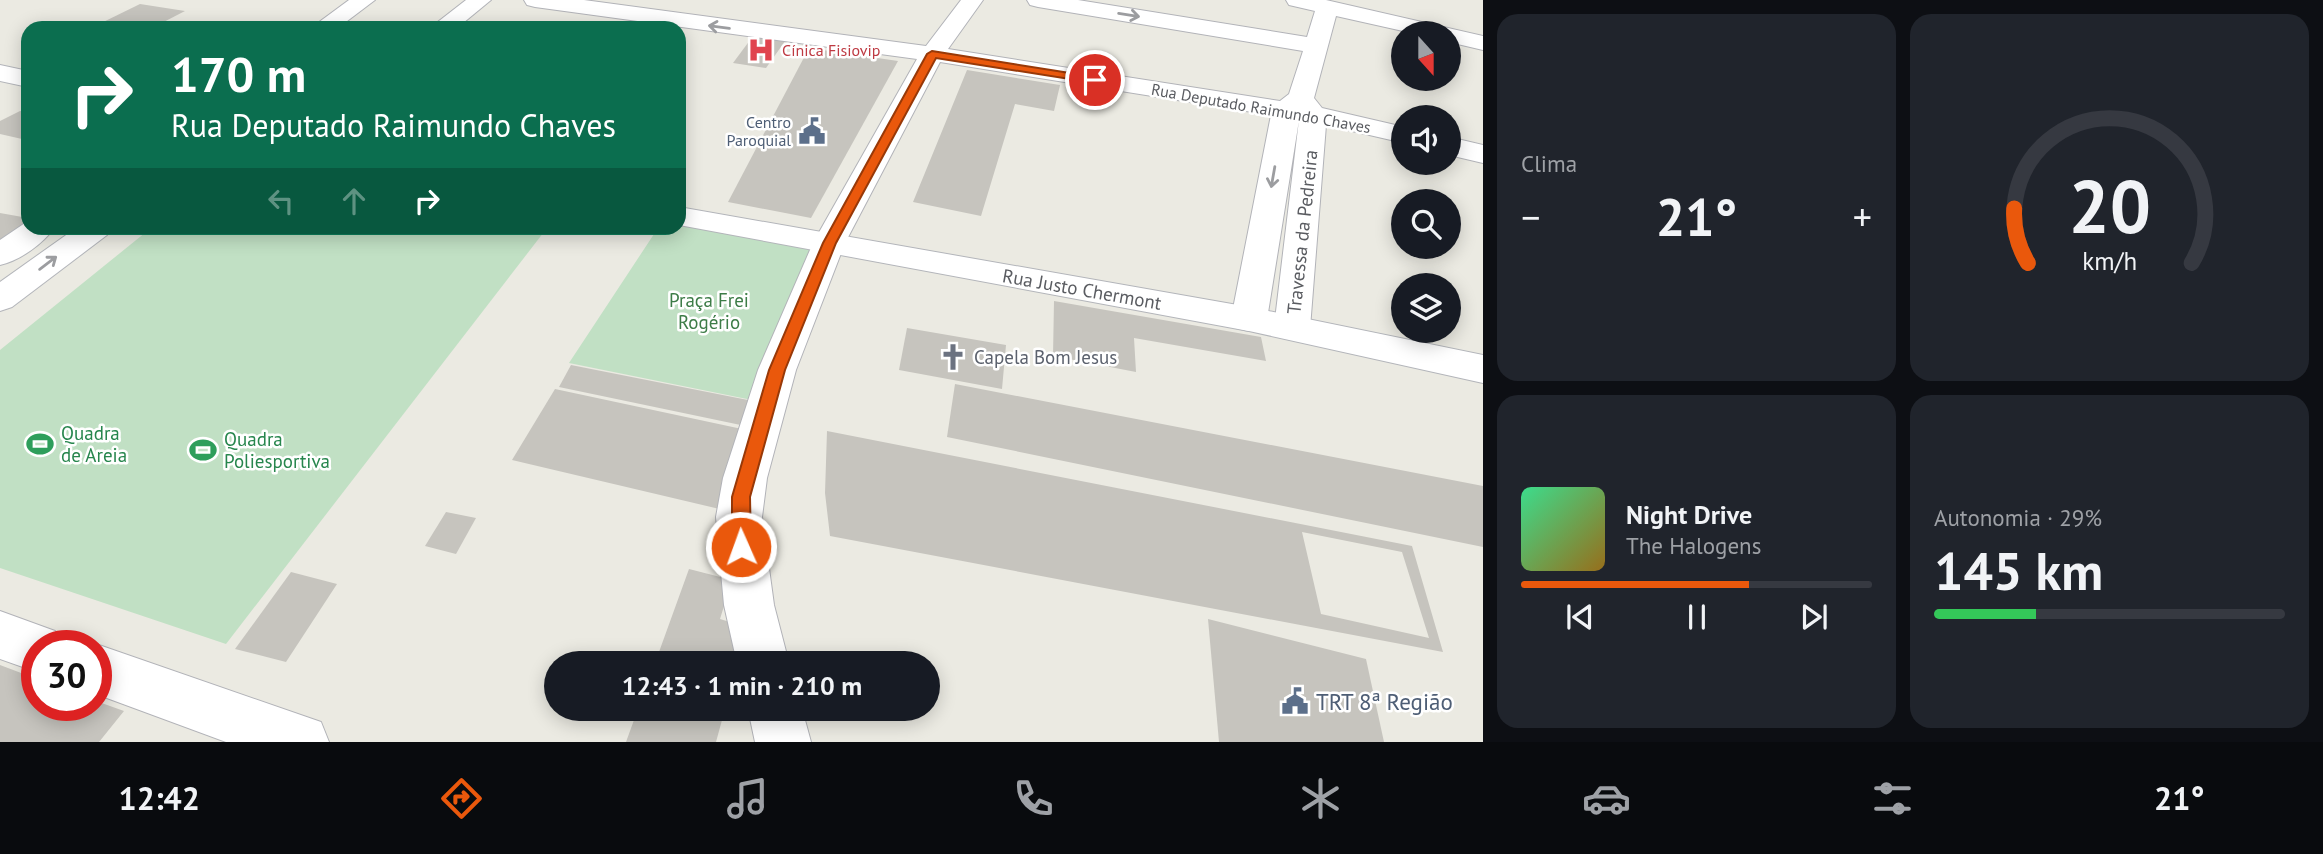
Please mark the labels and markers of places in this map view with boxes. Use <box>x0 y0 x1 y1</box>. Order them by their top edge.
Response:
hospital icon: Cínica Fisiovip <box>746 35 776 65</box>
place label: Cínica Fisiovip <box>782 40 881 60</box>
pin <box>1065 50 1125 110</box>
place label: Centro Paroquial <box>727 112 791 150</box>
public building icon: Centro Paroquial <box>797 116 827 146</box>
church icon: Capela Bom Jesus <box>938 342 968 372</box>
place label: Capela Bom Jesus <box>974 345 1117 369</box>
place label: Quadra de Areia <box>61 421 127 467</box>
place label: Quadra Poliesportiva <box>224 427 330 473</box>
sports icon: Quadra de Areia <box>25 429 55 459</box>
sports icon: Quadra Poliesportiva <box>188 435 218 465</box>
public building icon: TRT 8ª Região <box>1280 686 1310 716</box>
place label: TRT 8ª Região <box>1316 687 1453 716</box>

